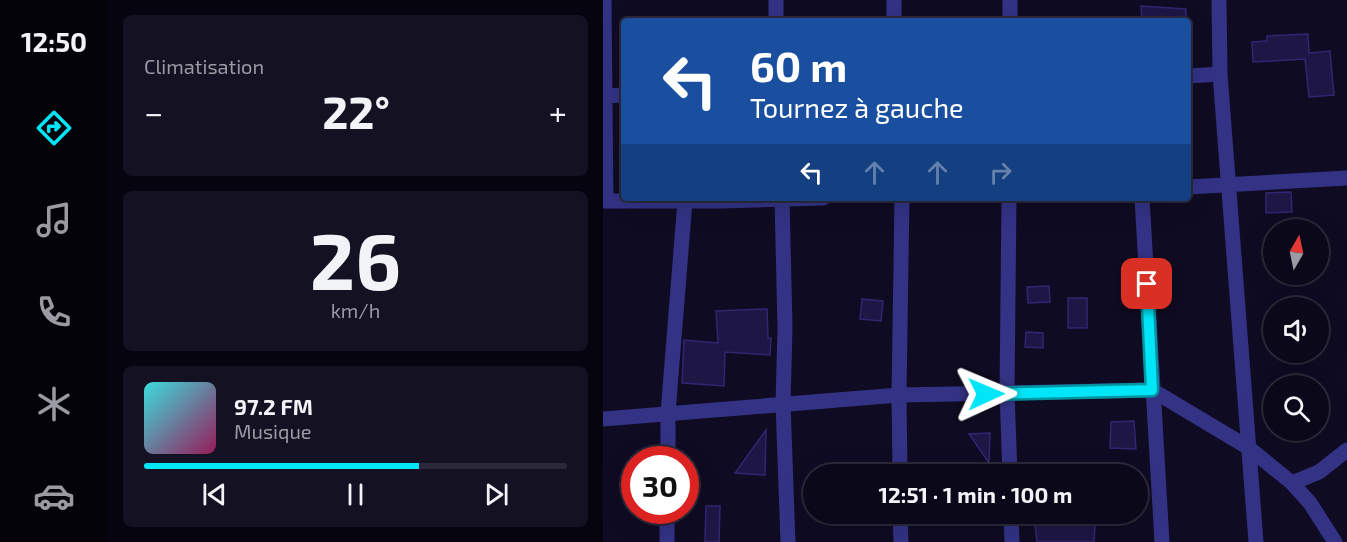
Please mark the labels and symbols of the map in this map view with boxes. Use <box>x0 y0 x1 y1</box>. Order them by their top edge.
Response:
north arrow <box>1263 219 1329 285</box>
pin <box>1121 258 1172 309</box>
position arrow <box>954 362 1018 426</box>
speed limit sign: 30 <box>621 446 699 524</box>

